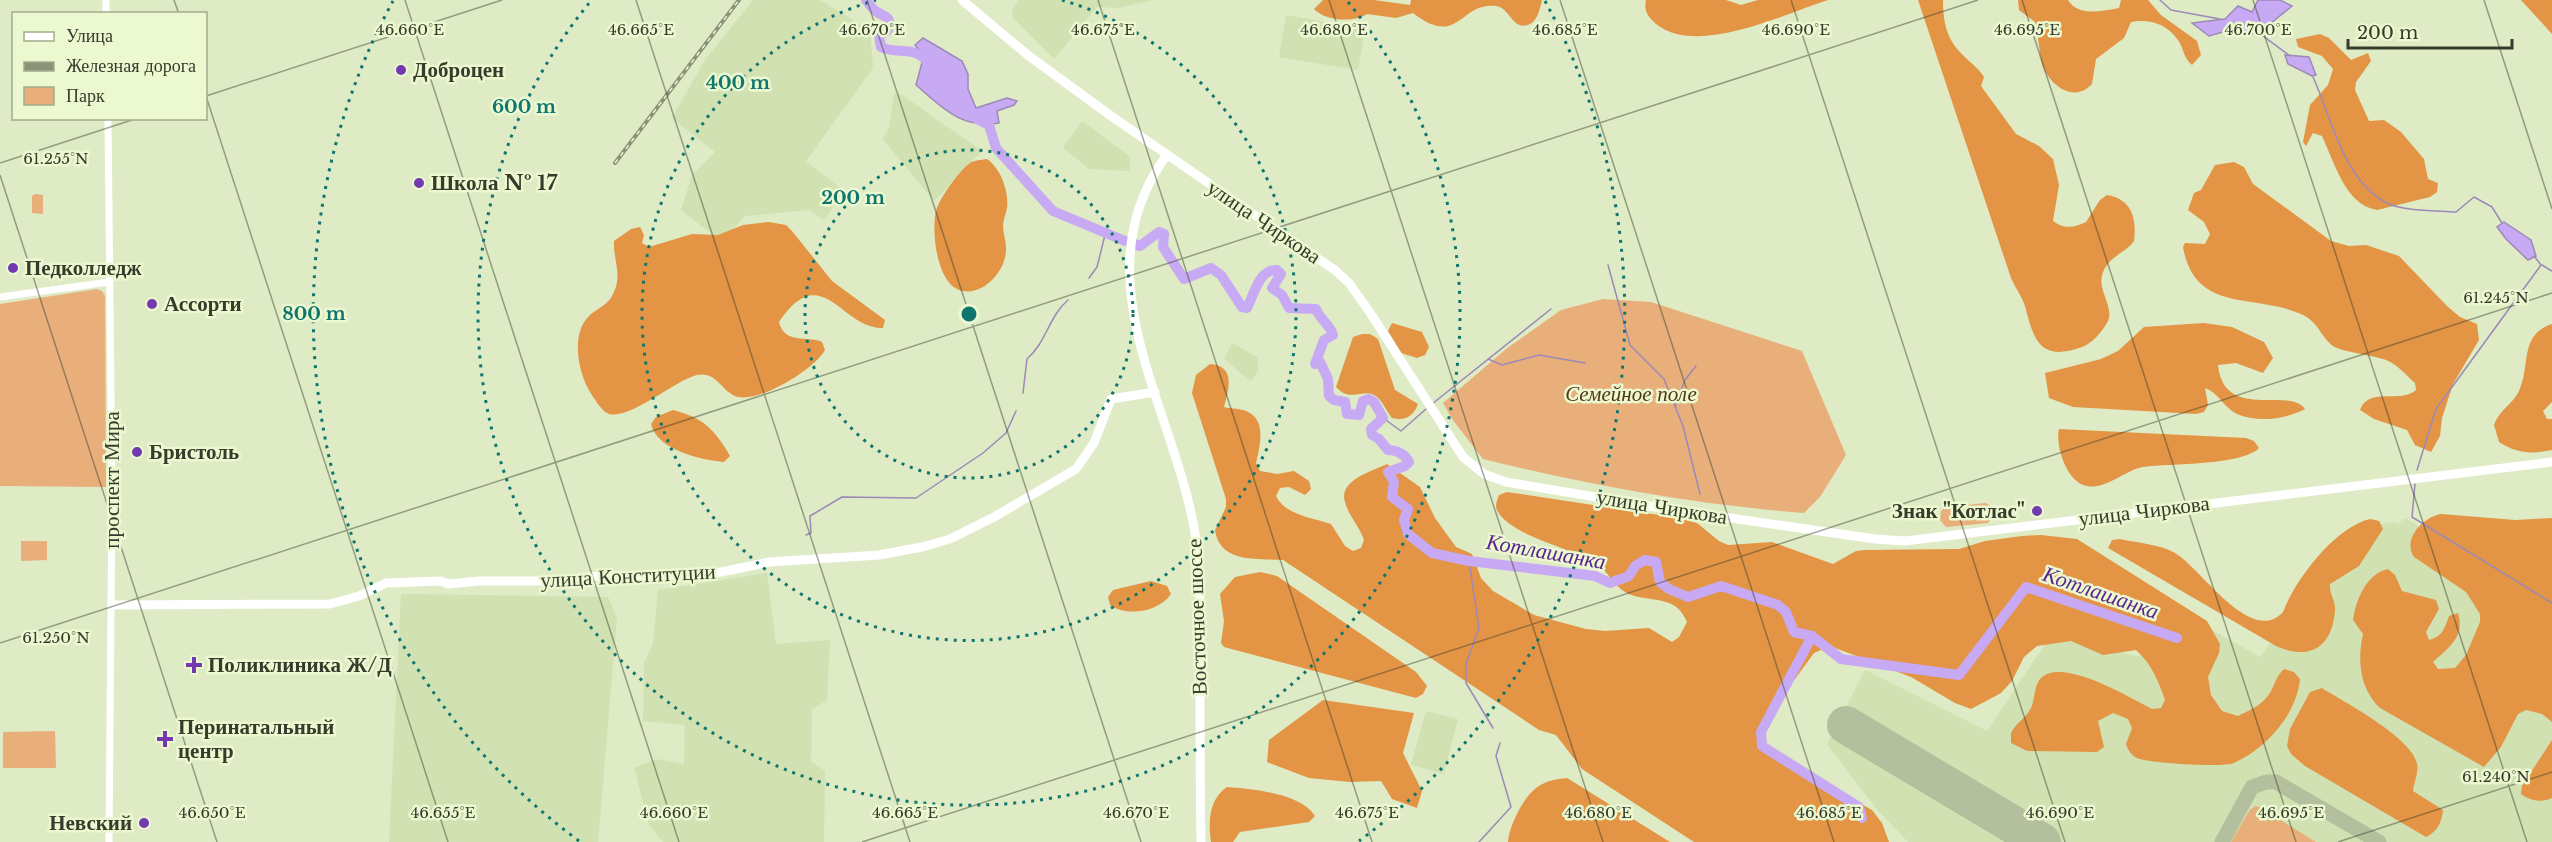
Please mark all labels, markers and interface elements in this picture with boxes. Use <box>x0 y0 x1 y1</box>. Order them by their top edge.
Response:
legend <box>12 12 207 120</box>
scale bar <box>2348 12 2512 50</box>
text: 46.660°E <box>376 20 444 39</box>
text: 46.665°E <box>608 20 674 39</box>
text: 46.670°E <box>839 20 905 39</box>
text: 46.675°E <box>1071 20 1135 39</box>
text: 46.680°E <box>1300 20 1368 39</box>
text: 46.685°E <box>1532 20 1598 39</box>
text: 46.690°E <box>1762 20 1830 39</box>
text: 46.695°E <box>1994 20 2060 39</box>
text: 46.700°E <box>2224 20 2292 39</box>
text: 200 m <box>2357 22 2418 44</box>
text: Улица <box>66 25 113 47</box>
text: Железная дорога <box>66 55 196 77</box>
place label: Доброцен <box>413 57 504 83</box>
marker: Доброцен <box>394 63 408 77</box>
text: 400 m <box>706 72 770 94</box>
text: Парк <box>66 85 105 107</box>
text: 600 m <box>492 96 556 118</box>
text: 61.255°N <box>23 149 89 168</box>
place label: Школа № 17 <box>431 170 558 196</box>
street label: улица Чиркова <box>1202 174 1326 270</box>
marker: Школа № 17 <box>412 176 426 190</box>
text: 200 m <box>821 187 885 209</box>
place label: Педколледж <box>25 255 142 281</box>
marker: Педколледж <box>6 261 20 275</box>
text: 61.245°N <box>2463 288 2529 307</box>
place label: Ассорти <box>164 291 242 317</box>
marker: Ассорти <box>145 297 159 311</box>
text: 800 m <box>282 303 346 325</box>
centre of rings <box>959 304 979 324</box>
park label: Семейное поле <box>1565 381 1697 407</box>
street label: проспект Мира <box>99 411 125 549</box>
place label: Бристоль <box>149 439 239 465</box>
marker: Бристоль <box>130 445 144 459</box>
street label: улица Чиркова <box>1595 484 1730 530</box>
street label: улица Чиркова <box>2077 490 2212 532</box>
place label: Знак "Котлас" <box>1892 498 2025 524</box>
marker: Знак "Котлас" <box>2030 504 2044 518</box>
water label: Котлашанка <box>1483 528 1608 575</box>
street label: Восточное шоссе <box>1181 538 1213 696</box>
street label: улица Конституции <box>540 558 716 594</box>
water label: Котлашанка <box>2038 560 2162 625</box>
text: 61.250°N <box>22 628 90 647</box>
place label: Поликлиника Ж/Д <box>208 652 392 678</box>
marker: Поликлиника Ж/Д <box>185 656 203 674</box>
place label: Перинатальный центр <box>178 714 334 764</box>
marker: Перинатальный центр <box>156 730 174 748</box>
text: 61.240°N <box>2462 767 2530 786</box>
text: 46.650°E <box>178 803 246 822</box>
text: 46.655°E <box>411 803 476 822</box>
text: 46.660°E <box>640 803 708 822</box>
text: 46.665°E <box>872 803 938 822</box>
text: 46.670°E <box>1103 803 1169 822</box>
text: 46.675°E <box>1335 803 1399 822</box>
text: 46.680°E <box>1564 803 1632 822</box>
text: 46.685°E <box>1796 803 1862 822</box>
text: 46.690°E <box>2026 803 2094 822</box>
text: 46.695°E <box>2258 803 2324 822</box>
place label: Невский <box>49 810 132 836</box>
marker: Невский <box>137 816 151 830</box>

